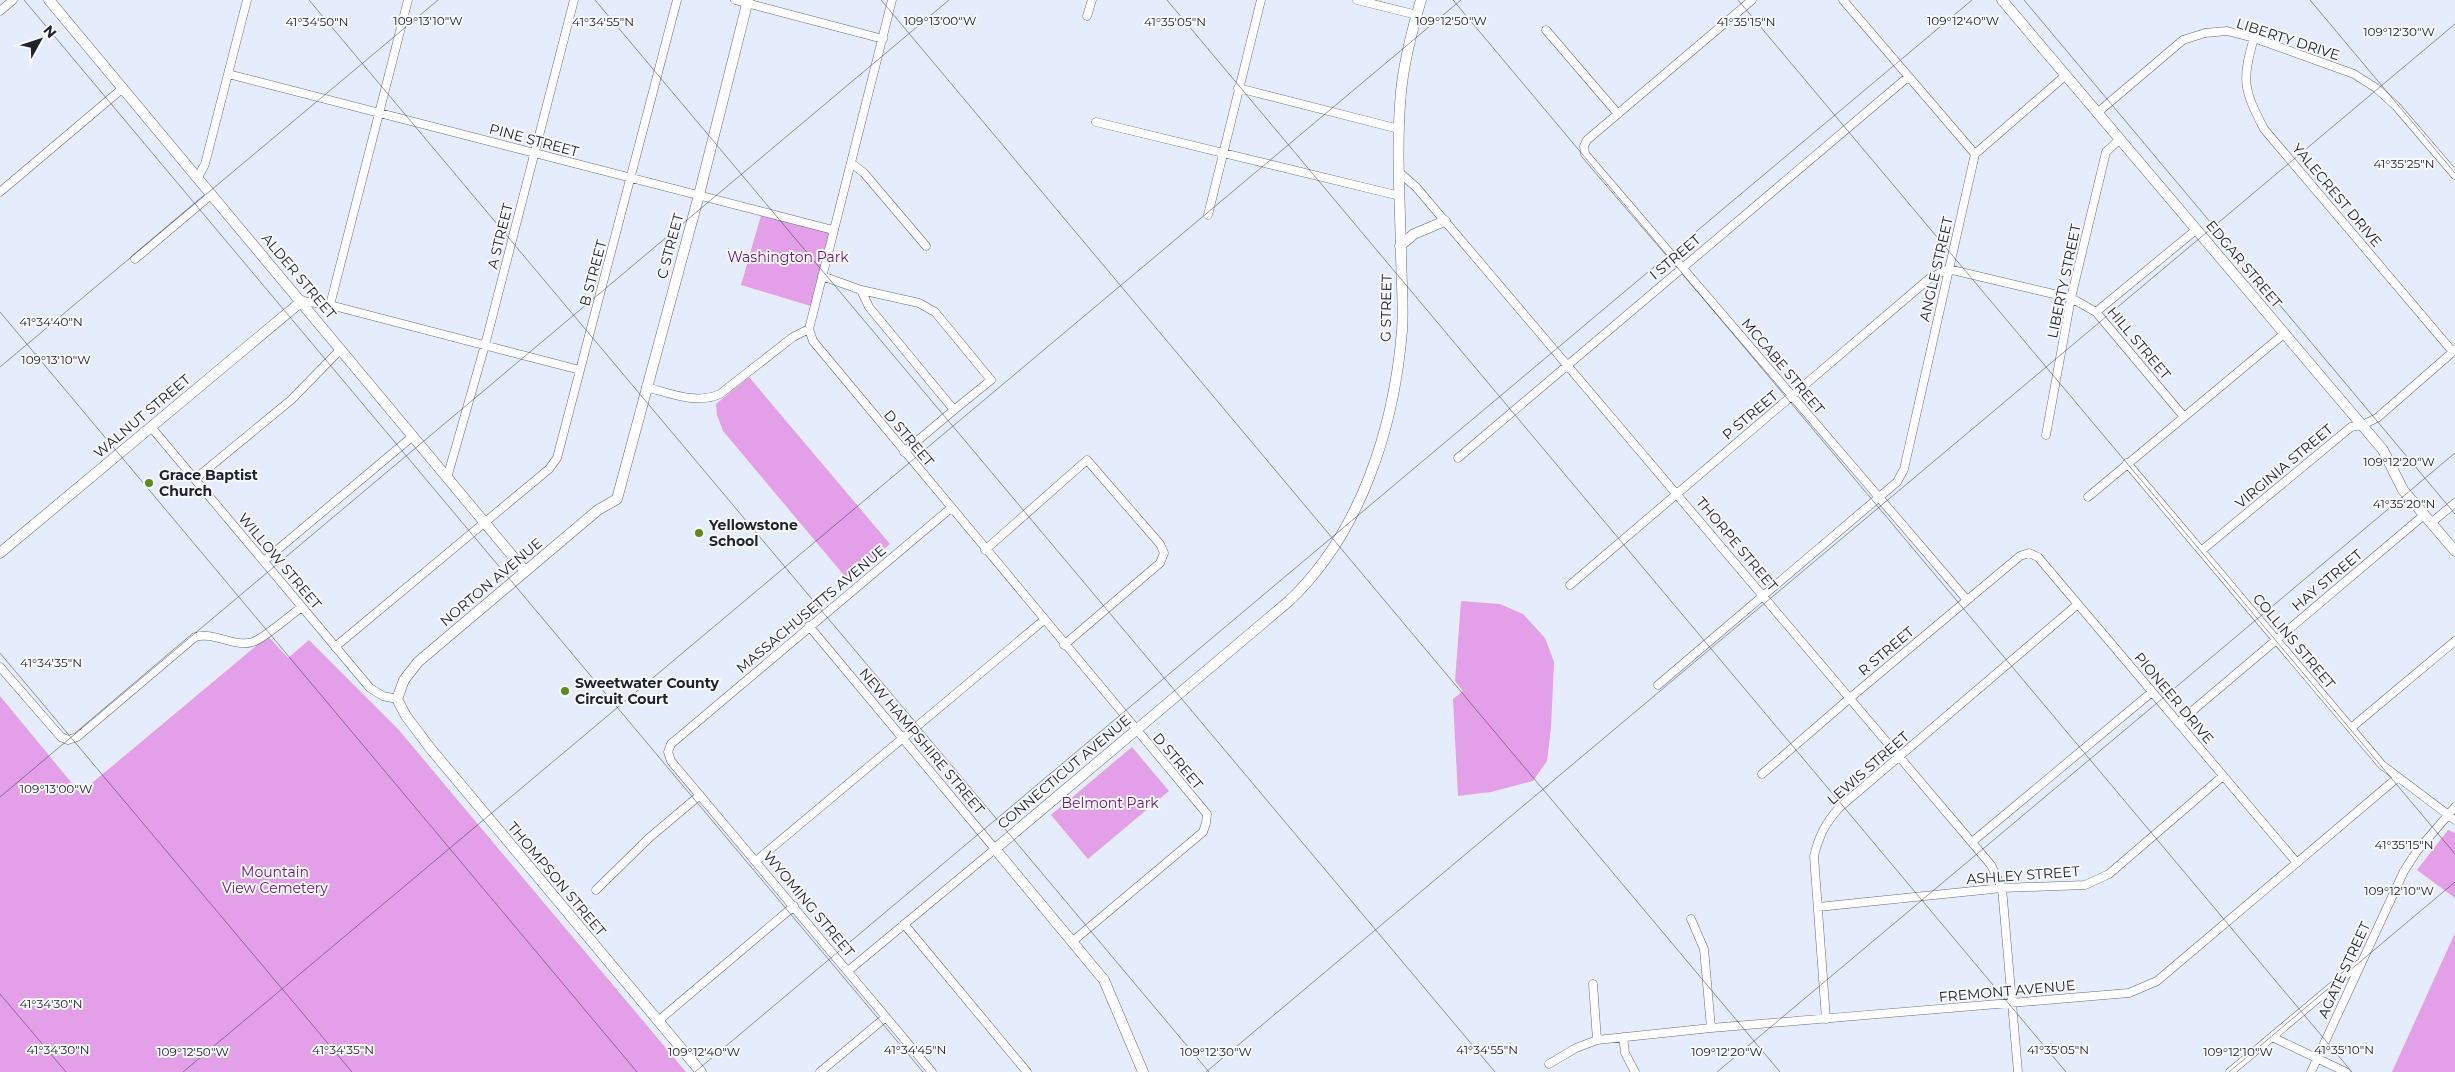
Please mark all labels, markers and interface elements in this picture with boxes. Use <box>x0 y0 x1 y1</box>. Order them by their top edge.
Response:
text: 109°13'10"W <box>393 13 463 28</box>
text: 109°13'00"W <box>904 13 976 28</box>
text: 109°12'50"W <box>1415 13 1487 28</box>
text: 109°12'40"W <box>1927 13 1999 28</box>
text: 41°34'50"N <box>285 14 349 29</box>
text: 41°34'55"N <box>572 14 634 29</box>
text: 41°35'05"N <box>1144 14 1206 29</box>
text: 41°35'15"N <box>1717 14 1775 29</box>
street label: LIBERTY DRIVE <box>2234 14 2342 64</box>
north arrow <box>15 15 65 65</box>
text: N <box>39 22 60 42</box>
text: 109°12'30"W <box>2363 24 2435 39</box>
street label: PINE STREET <box>487 119 581 161</box>
street label: YALECREST DRIVE <box>2288 139 2386 251</box>
text: 41°35'25"N <box>2373 156 2435 171</box>
street label: A STREET <box>483 201 517 271</box>
street label: C STREET <box>653 211 687 281</box>
street label: ANGLE STREET <box>1915 215 1957 323</box>
street label: EDGAR STREET <box>2202 216 2286 312</box>
street label: LIBERTY STREET <box>2043 222 2085 340</box>
street label: ALDER STREET <box>258 229 340 323</box>
street label: I STREET <box>1646 230 1704 284</box>
street label: B STREET <box>576 238 610 308</box>
park label: Washington Park <box>727 248 849 266</box>
street label: G STREET <box>1376 274 1396 342</box>
street label: HILL STREET <box>2103 303 2175 383</box>
text: 41°34'40"N <box>19 314 83 329</box>
street label: MCCABE STREET <box>1738 314 1828 418</box>
text: 109°13'10"W <box>21 352 91 367</box>
street label: WALNUT STREET <box>90 370 194 462</box>
street label: P STREET <box>1719 387 1781 443</box>
street label: D STREET <box>880 406 938 470</box>
street label: VIRGINIA STREET <box>2232 420 2336 512</box>
text: 109°12'20"W <box>2363 454 2435 469</box>
place label: Grace Baptist Church <box>159 466 258 500</box>
marker: Grace Baptist Church <box>143 477 155 489</box>
street label: THORPE STREET <box>1692 493 1782 595</box>
text: 41°35'20"N <box>2373 496 2435 511</box>
street label: WILLOW STREET <box>235 509 325 613</box>
place label: Yellowstone School <box>708 516 798 550</box>
marker: Yellowstone School <box>693 527 705 539</box>
street label: NORTON AVENUE <box>436 534 546 630</box>
street label: MASSACHUSETTS AVENUE <box>733 541 889 677</box>
street label: HAY STREET <box>2288 545 2366 615</box>
street label: COLLINS STREET <box>2249 590 2339 692</box>
street label: R STREET <box>1854 623 1918 679</box>
street label: PIONEER DRIVE <box>2130 648 2218 748</box>
text: 41°34'35"N <box>20 655 82 670</box>
street label: NEW HAMPSHIRE STREET <box>856 664 988 818</box>
place label: Sweetwater County Circuit Court <box>575 674 720 708</box>
marker: Sweetwater County Circuit Court <box>559 685 571 697</box>
street label: CONNECTICUT AVENUE <box>994 711 1134 833</box>
street label: LEWIS STREET <box>1823 728 1913 808</box>
street label: D STREET <box>1149 729 1207 793</box>
text: 109°13'00"W <box>20 781 92 796</box>
park label: Belmont Park <box>1061 794 1159 812</box>
street label: THOMPSON STREET <box>504 818 610 940</box>
text: 41°35'15"N <box>2375 837 2433 852</box>
street label: WYOMING STREET <box>760 847 858 961</box>
street label: ASHLEY STREET <box>1966 862 2080 888</box>
park label: Mountain View Cemetery <box>222 863 328 897</box>
text: 109°12'10"W <box>2364 883 2434 898</box>
street label: AGATE STREET <box>2314 919 2374 1021</box>
street label: FREMONT AVENUE <box>1938 976 2076 1006</box>
text: 41°34'30"N <box>19 996 83 1011</box>
text: 41°34'30"N <box>26 1042 90 1057</box>
text: 41°34'35"N <box>312 1042 374 1057</box>
text: 41°34'45"N <box>884 1042 946 1057</box>
text: 41°34'55"N <box>1456 1042 1518 1057</box>
text: 41°35'05"N <box>2027 1042 2089 1057</box>
text: 41°35'10"N <box>2314 1042 2374 1057</box>
text: 109°12'50"W <box>157 1044 229 1059</box>
text: 109°12'40"W <box>668 1044 740 1059</box>
text: 109°12'30"W <box>1180 1044 1252 1059</box>
text: 109°12'20"W <box>1691 1044 1763 1059</box>
text: 109°12'10"W <box>2203 1044 2273 1059</box>

